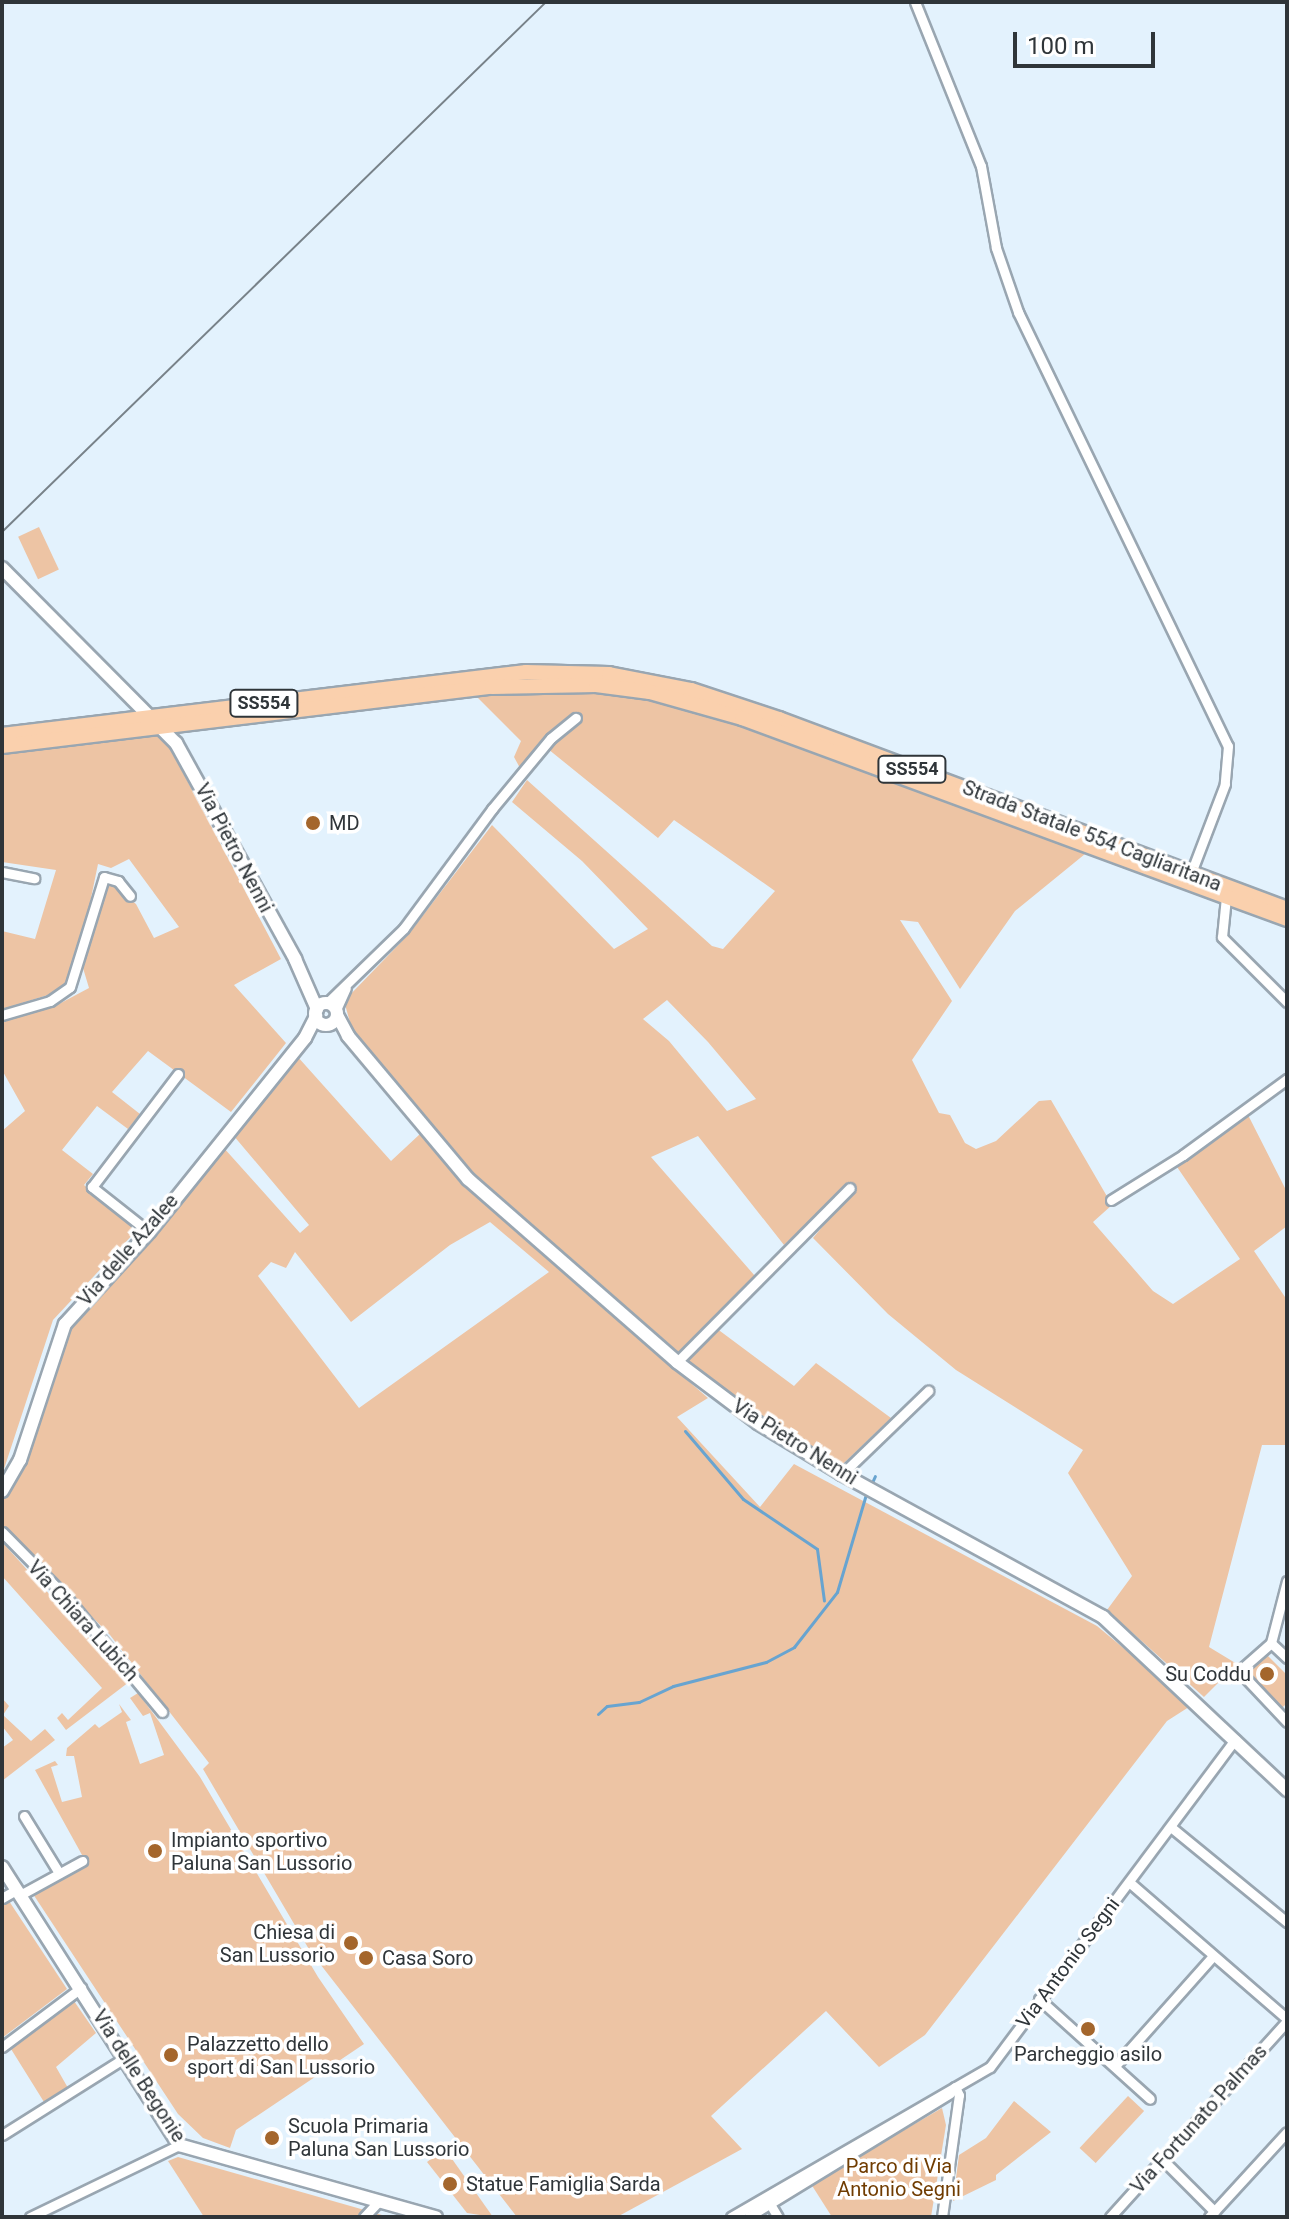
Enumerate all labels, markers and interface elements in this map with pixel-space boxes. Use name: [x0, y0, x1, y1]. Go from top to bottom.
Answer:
scale bar: [1017, 16, 1159, 66]
text: 100 m: [1027, 32, 1094, 60]
road number: SS554: [228, 689, 300, 717]
road number: SS554: [876, 755, 948, 783]
street label: Strada Statale 554 Cagliaritana: [959, 775, 1225, 897]
street label: Via Pietro Nenni: [190, 779, 278, 917]
place label: MD: [329, 811, 360, 835]
marker: MD: [304, 814, 322, 832]
street label: Via delle Azalee: [73, 1189, 183, 1311]
street label: Via Pietro Nenni: [728, 1394, 862, 1490]
street label: Via Chiara Lubich: [22, 1556, 144, 1686]
place label: Su Coddu: [1165, 1662, 1251, 1686]
marker: Su Coddu: [1258, 1665, 1276, 1683]
place label: Impianto sportivo Paluna San Lussorio: [171, 1828, 352, 1875]
marker: Impianto sportivo Paluna San Lussorio: [146, 1842, 164, 1860]
street label: Via Antonio Segni: [1011, 1893, 1125, 2033]
place label: Chiesa di San Lussorio: [220, 1920, 335, 1967]
marker: Chiesa di San Lussorio: [342, 1934, 360, 1952]
place label: Casa Soro: [382, 1946, 473, 1970]
marker: Casa Soro: [357, 1949, 375, 1967]
street label: Via delle Begonie: [87, 2005, 191, 2147]
marker: Parcheggio asilo: [1079, 2020, 1097, 2038]
place label: Palazzetto dello sport di San Lussorio: [187, 2032, 375, 2079]
street label: Via Fortunato Palmas: [1126, 2040, 1272, 2198]
place label: Parcheggio asilo: [1014, 2042, 1162, 2066]
marker: Palazzetto dello sport di San Lussorio: [162, 2046, 180, 2064]
place label: Scuola Primaria Paluna San Lussorio: [288, 2114, 469, 2161]
marker: Scuola Primaria Paluna San Lussorio: [263, 2129, 281, 2147]
park label: Parco di Via Antonio Segni: [837, 2155, 961, 2202]
place label: Statue Famiglia Sarda: [466, 2172, 661, 2196]
marker: Statue Famiglia Sarda: [441, 2175, 459, 2193]

